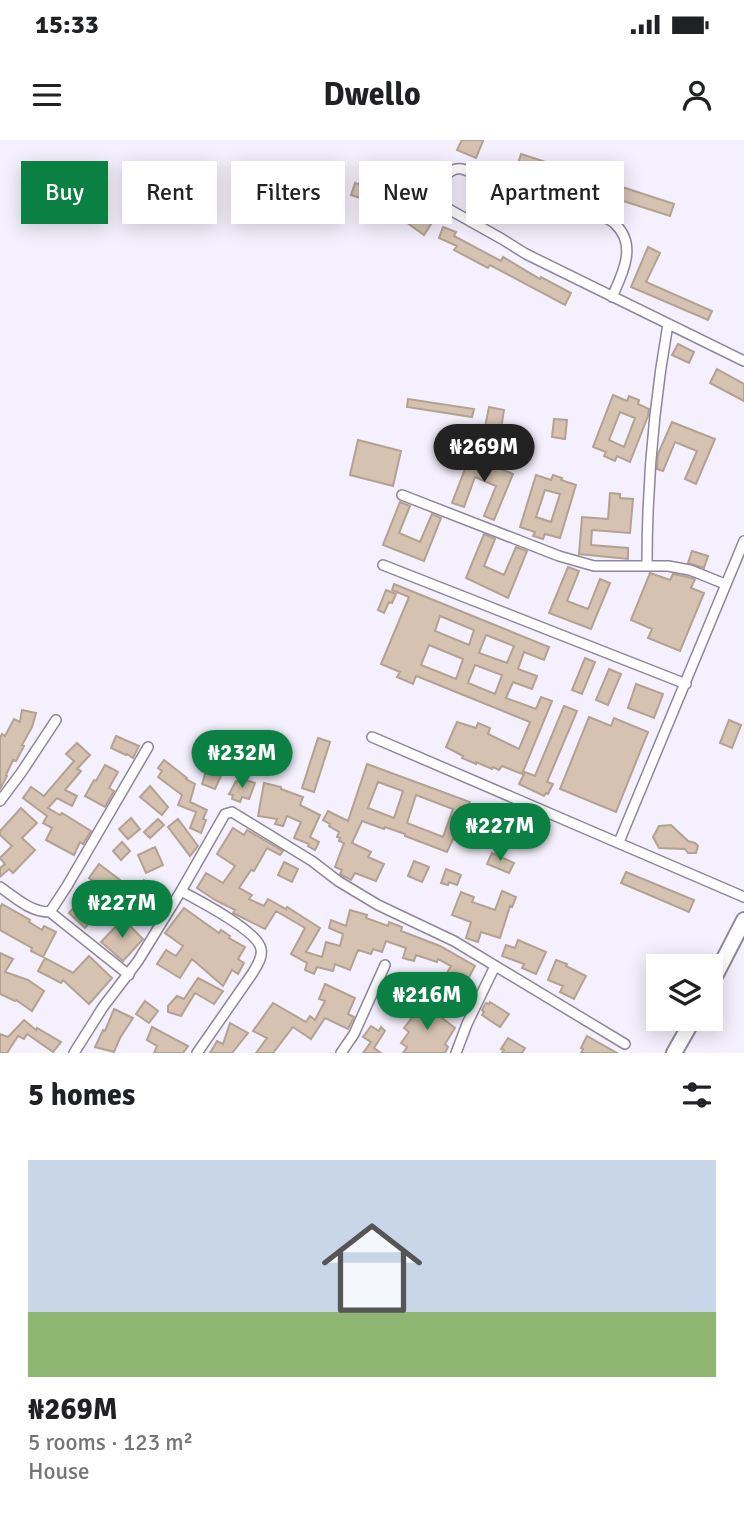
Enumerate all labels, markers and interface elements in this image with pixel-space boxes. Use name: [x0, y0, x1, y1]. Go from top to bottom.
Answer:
text: 15:33: [35, 9, 99, 41]
text: Dwello: [323, 75, 421, 114]
icon: menu: [28, 76, 66, 114]
icon: person: [678, 76, 716, 114]
chip: Buy: [21, 161, 108, 224]
chip: Rent: [122, 161, 217, 224]
chip: Filters: [231, 161, 345, 224]
chip: New: [359, 161, 452, 224]
chip: Apartment: [466, 161, 624, 224]
pin: ₦269M: [435, 424, 533, 484]
text: ₦269M: [450, 432, 518, 461]
pin: ₦232M: [193, 730, 291, 790]
text: ₦232M: [208, 738, 276, 767]
pin: ₦227M: [451, 804, 549, 863]
text: ₦227M: [466, 811, 534, 840]
pin: ₦227M: [73, 880, 171, 940]
text: ₦227M: [88, 888, 156, 917]
map controls: [646, 954, 723, 1031]
button: layers: [646, 954, 723, 1031]
pin: ₦216M: [378, 972, 476, 1032]
text: ₦216M: [393, 980, 461, 1009]
icon: filters: [678, 1076, 716, 1114]
text: 5 homes: [28, 1077, 135, 1114]
icon: home: [309, 1205, 435, 1331]
text: ₦269M: [28, 1391, 118, 1428]
text: 5 rooms · 123 m²: [28, 1428, 193, 1457]
text: House: [28, 1457, 90, 1486]

